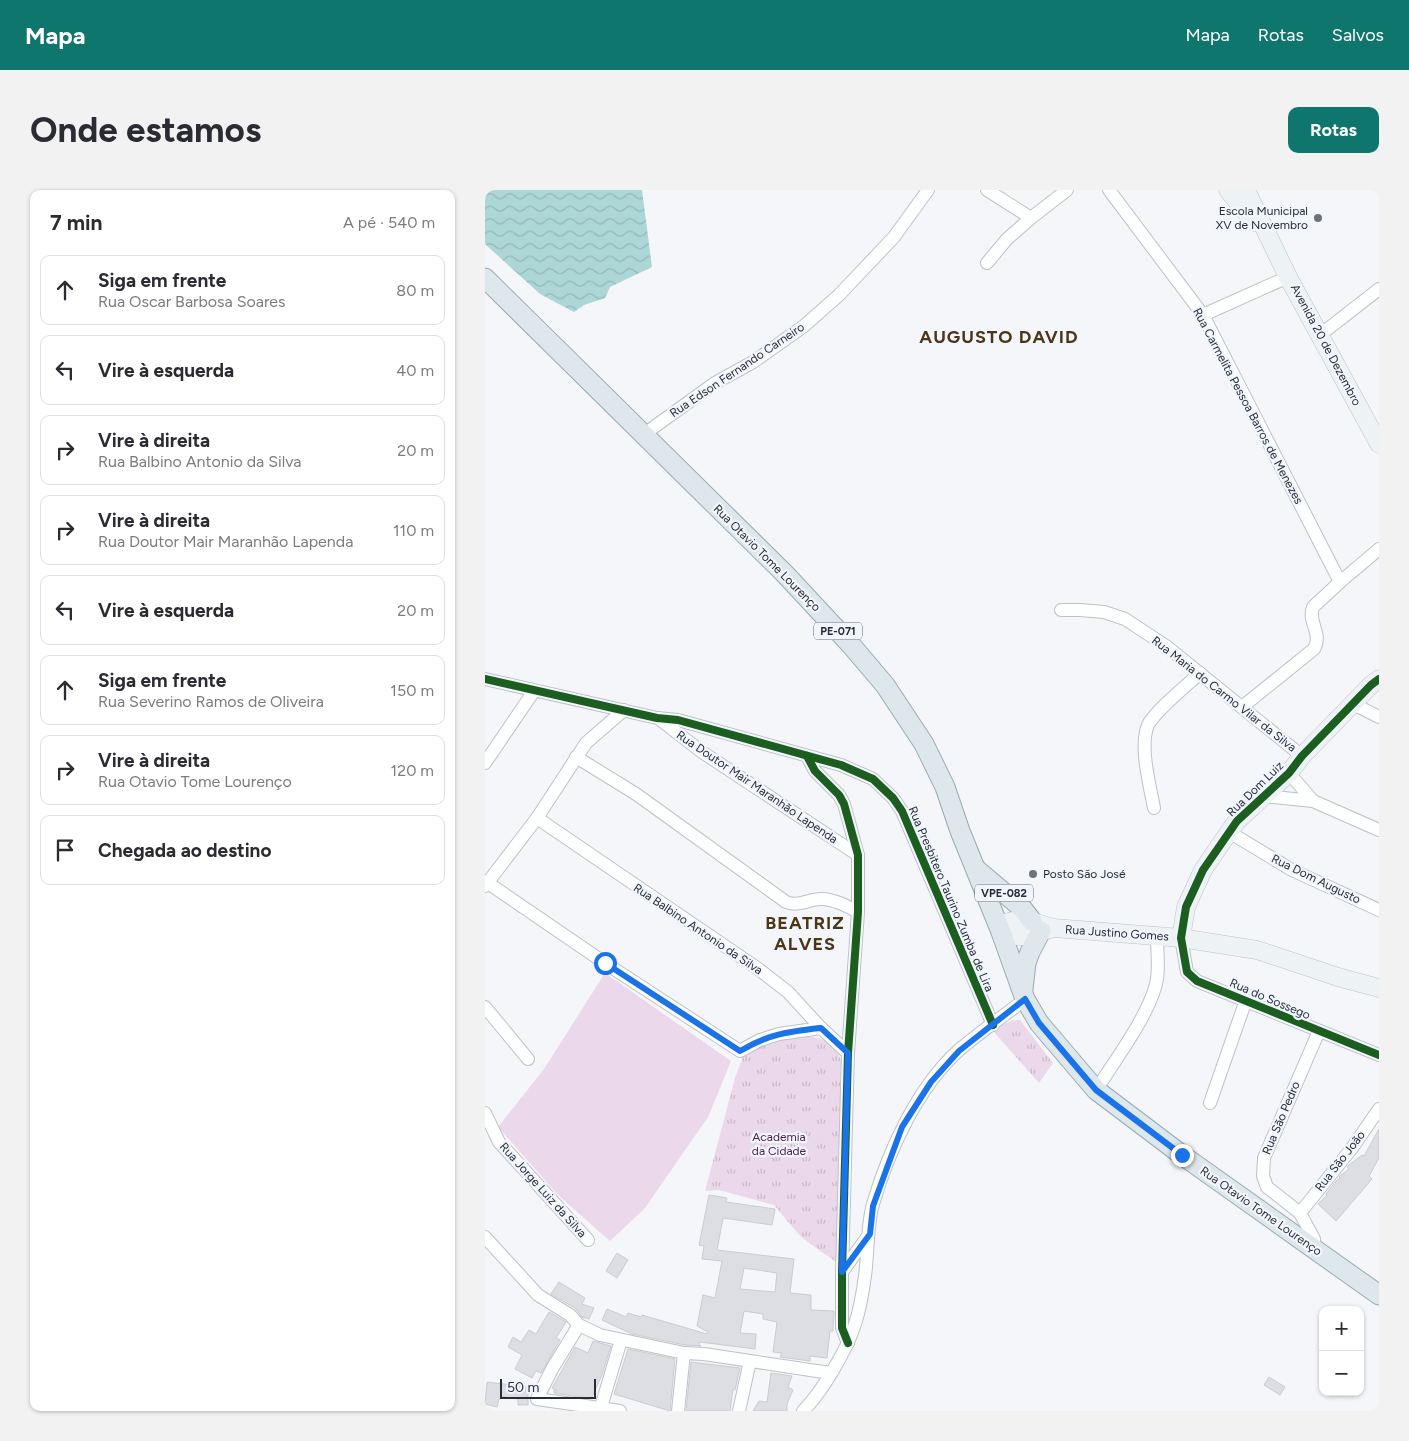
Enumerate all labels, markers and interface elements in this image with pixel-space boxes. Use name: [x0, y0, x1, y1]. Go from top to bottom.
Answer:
text: Mapa: [25, 21, 86, 50]
text: Mapa: [1186, 24, 1230, 46]
text: Rotas: [1258, 24, 1304, 46]
text: Salvos: [1332, 24, 1384, 46]
button: Rotas: [1288, 107, 1379, 153]
text: Onde estamos: [30, 109, 261, 151]
place label: Escola Municipal XV de Novembro: [1216, 204, 1308, 232]
text: 7 min: [50, 210, 102, 235]
marker: Escola Municipal XV de Novembro: [1312, 212, 1324, 224]
text: A pé · 540 m: [343, 213, 435, 232]
text: Siga em frente: [98, 269, 226, 292]
icon: ahead: [51, 276, 79, 304]
text: 80 m: [396, 281, 434, 300]
street label: Avenida 20 de Dezembro: [1288, 282, 1364, 408]
text: Rua Oscar Barbosa Soares: [98, 292, 286, 311]
street label: Rua Carmelita Pessoa Barros de Menezes: [1190, 306, 1306, 507]
street label: Rua Edson Fernando Carneiro: [667, 320, 807, 420]
district label: AUGUSTO DAVID: [919, 326, 1079, 348]
icon: left: [51, 356, 79, 384]
text: Vire à esquerda: [98, 359, 234, 382]
text: 40 m: [396, 361, 434, 380]
text: Vire à direita: [98, 429, 210, 452]
icon: right: [51, 436, 79, 464]
text: 20 m: [397, 441, 434, 460]
text: Rua Balbino Antonio da Silva: [98, 452, 302, 471]
street label: Rua Otavio Tome Lourenço: [711, 502, 823, 614]
text: Vire à direita: [98, 509, 210, 532]
icon: right: [51, 516, 79, 544]
text: 110 m: [393, 521, 434, 540]
text: Rua Doutor Mair Maranhão Lapenda: [98, 532, 353, 551]
icon: left: [51, 596, 79, 624]
text: Vire à esquerda: [98, 599, 234, 622]
text: 20 m: [397, 601, 434, 620]
road number: PE-071: [814, 622, 862, 640]
street label: Rua Maria do Carmo Vilar da Silva: [1149, 633, 1299, 755]
text: Siga em frente: [98, 669, 226, 692]
icon: ahead: [51, 676, 79, 704]
text: 150 m: [390, 681, 434, 700]
text: Rua Severino Ramos de Oliveira: [98, 692, 324, 711]
street label: Rua Doutor Mair Maranhão Lapenda: [674, 728, 840, 846]
text: Vire à direita: [98, 749, 210, 772]
icon: right: [51, 756, 79, 784]
street label: Rua Dom Luiz: [1224, 758, 1286, 819]
text: 120 m: [391, 761, 434, 780]
text: Rua Otavio Tome Lourenço: [98, 772, 292, 791]
street label: Rua Presbitero Taurino Zumba de Lira: [906, 804, 996, 994]
icon: arrive: [51, 836, 79, 864]
text: Chegada ao destino: [98, 839, 271, 862]
street label: Rua Dom Augusto: [1269, 851, 1363, 907]
place label: Posto São José: [1043, 867, 1126, 881]
marker: Posto São José: [1027, 868, 1039, 880]
street label: Rua Balbino Antonio da Silva: [631, 881, 765, 977]
road number: VPE-082: [975, 884, 1033, 901]
district label: BEATRIZ ALVES: [765, 912, 845, 955]
street label: Rua Justino Gomes: [1065, 922, 1170, 944]
route start: [594, 952, 617, 975]
street label: Rua do Sossego: [1228, 976, 1312, 1022]
street label: Rua São Pedro: [1259, 1079, 1303, 1157]
street label: Rua São João: [1312, 1128, 1368, 1194]
park label: Academia da Cidade: [752, 1130, 807, 1158]
street label: Rua Jorge Luiz da Silva: [497, 1140, 589, 1240]
route end: [1171, 1144, 1194, 1167]
street label: Rua Otavio Tome Lourenço: [1197, 1164, 1325, 1258]
map controls: [1319, 1306, 1364, 1396]
button: +: [1319, 1306, 1364, 1351]
button: −: [1319, 1351, 1364, 1396]
scale bar: [500, 1376, 596, 1399]
text: 50 m: [507, 1379, 539, 1396]

